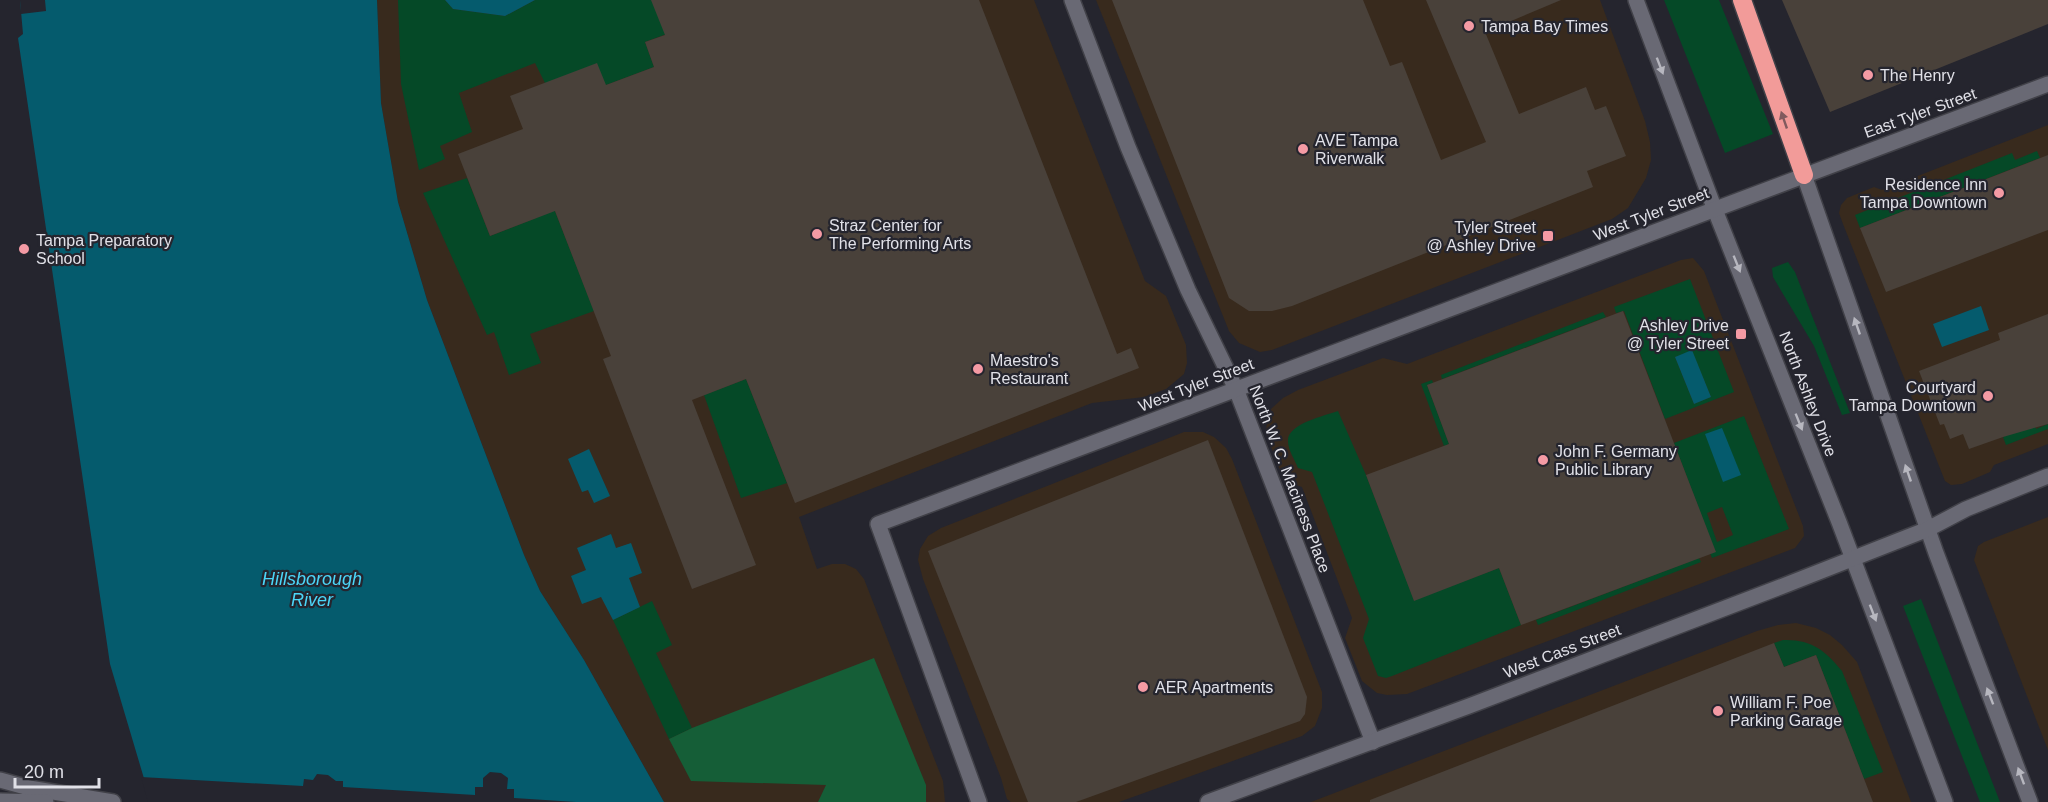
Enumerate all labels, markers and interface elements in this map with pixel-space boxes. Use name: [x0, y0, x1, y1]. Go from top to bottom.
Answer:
place label: Tampa Bay Times: [1481, 18, 1608, 35]
marker: Tampa Bay Times: [1462, 19, 1476, 33]
one-way arrow: [1656, 57, 1666, 75]
place label: The Henry: [1880, 67, 1955, 84]
marker: The Henry: [1861, 68, 1875, 82]
street label: East Tyler Street: [1862, 85, 1979, 141]
one-way arrow: [1779, 111, 1789, 129]
place label: AVE Tampa Riverwalk: [1315, 132, 1398, 167]
marker: AVE Tampa Riverwalk: [1296, 142, 1310, 156]
place label: Residence Inn Tampa Downtown: [1860, 176, 1987, 211]
street label: West Tyler Street: [1591, 184, 1712, 244]
marker: Residence Inn Tampa Downtown: [1992, 186, 2006, 200]
place label: Straz Center for The Performing Arts: [829, 217, 971, 252]
place label: Tyler Street @ Ashley Drive: [1426, 219, 1537, 254]
marker: Straz Center for The Performing Arts: [810, 227, 824, 241]
marker: Tyler Street @ Ashley Drive: [1541, 229, 1555, 243]
place label: Tampa Preparatory School: [36, 232, 172, 267]
marker: Tampa Preparatory School: [17, 242, 31, 256]
one-way arrow: [1733, 255, 1742, 273]
place label: Ashley Drive @ Tyler Street: [1627, 317, 1730, 352]
one-way arrow: [1851, 317, 1861, 335]
marker: Ashley Drive @ Tyler Street: [1734, 327, 1748, 341]
street label: North Ashley Drive: [1776, 329, 1840, 459]
place label: Maestro's Restaurant: [990, 352, 1069, 387]
street label: West Tyler Street: [1136, 355, 1257, 415]
marker: Maestro's Restaurant: [971, 362, 985, 376]
place label: Courtyard Tampa Downtown: [1849, 379, 1976, 414]
street label: North W. C. Maciness Place: [1246, 383, 1334, 575]
marker: Courtyard Tampa Downtown: [1981, 389, 1995, 403]
one-way arrow: [1794, 413, 1804, 431]
place label: John F. Germany Public Library: [1555, 443, 1677, 478]
marker: John F. Germany Public Library: [1536, 453, 1550, 467]
one-way arrow: [1903, 464, 1913, 482]
water label: Hillsborough River: [262, 569, 362, 610]
one-way arrow: [1869, 604, 1878, 622]
street label: West Cass Street: [1501, 621, 1624, 681]
place label: AER Apartments: [1155, 679, 1273, 696]
marker: AER Apartments: [1136, 680, 1150, 694]
one-way arrow: [1985, 686, 1995, 704]
place label: William F. Poe Parking Garage: [1730, 694, 1842, 729]
marker: William F. Poe Parking Garage: [1711, 704, 1725, 718]
scale bar: [15, 751, 99, 789]
text: 20 m: [24, 762, 64, 782]
one-way arrow: [2015, 767, 2025, 785]

